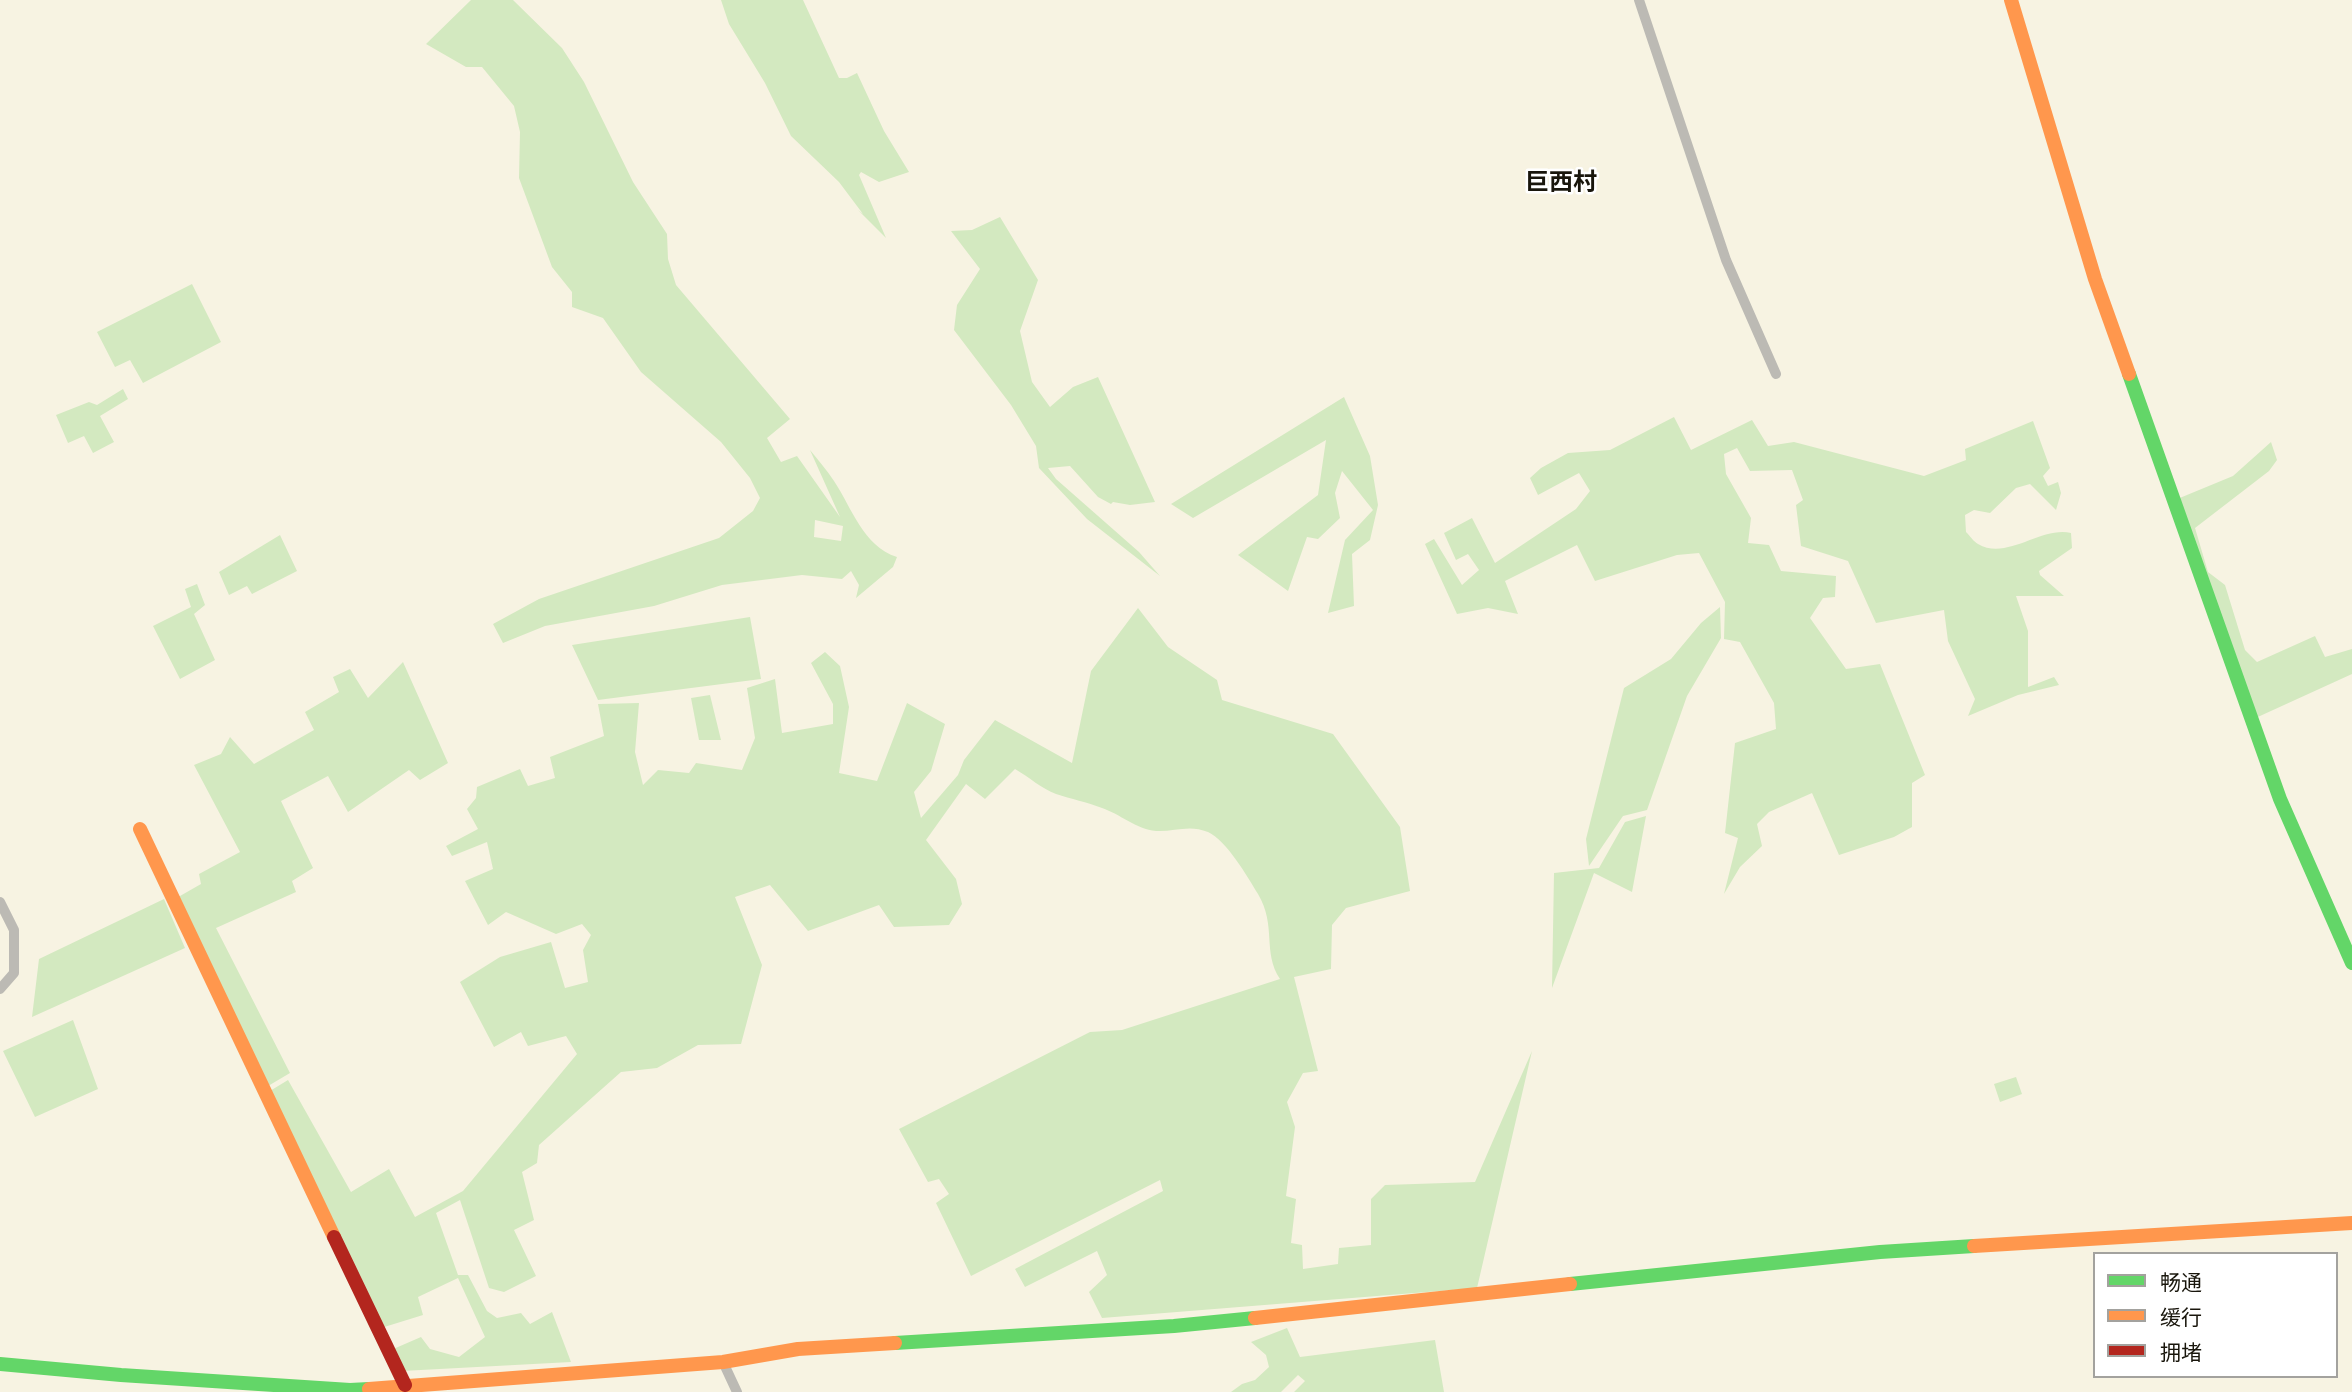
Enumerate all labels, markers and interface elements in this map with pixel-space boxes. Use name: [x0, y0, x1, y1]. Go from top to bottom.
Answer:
district label: 巨西村: [1525, 170, 1597, 198]
legend: [2093, 1252, 2338, 1378]
text: 畅通: [2160, 1271, 2202, 1296]
text: 缓行: [2160, 1306, 2202, 1331]
text: 拥堵: [2160, 1341, 2202, 1366]

